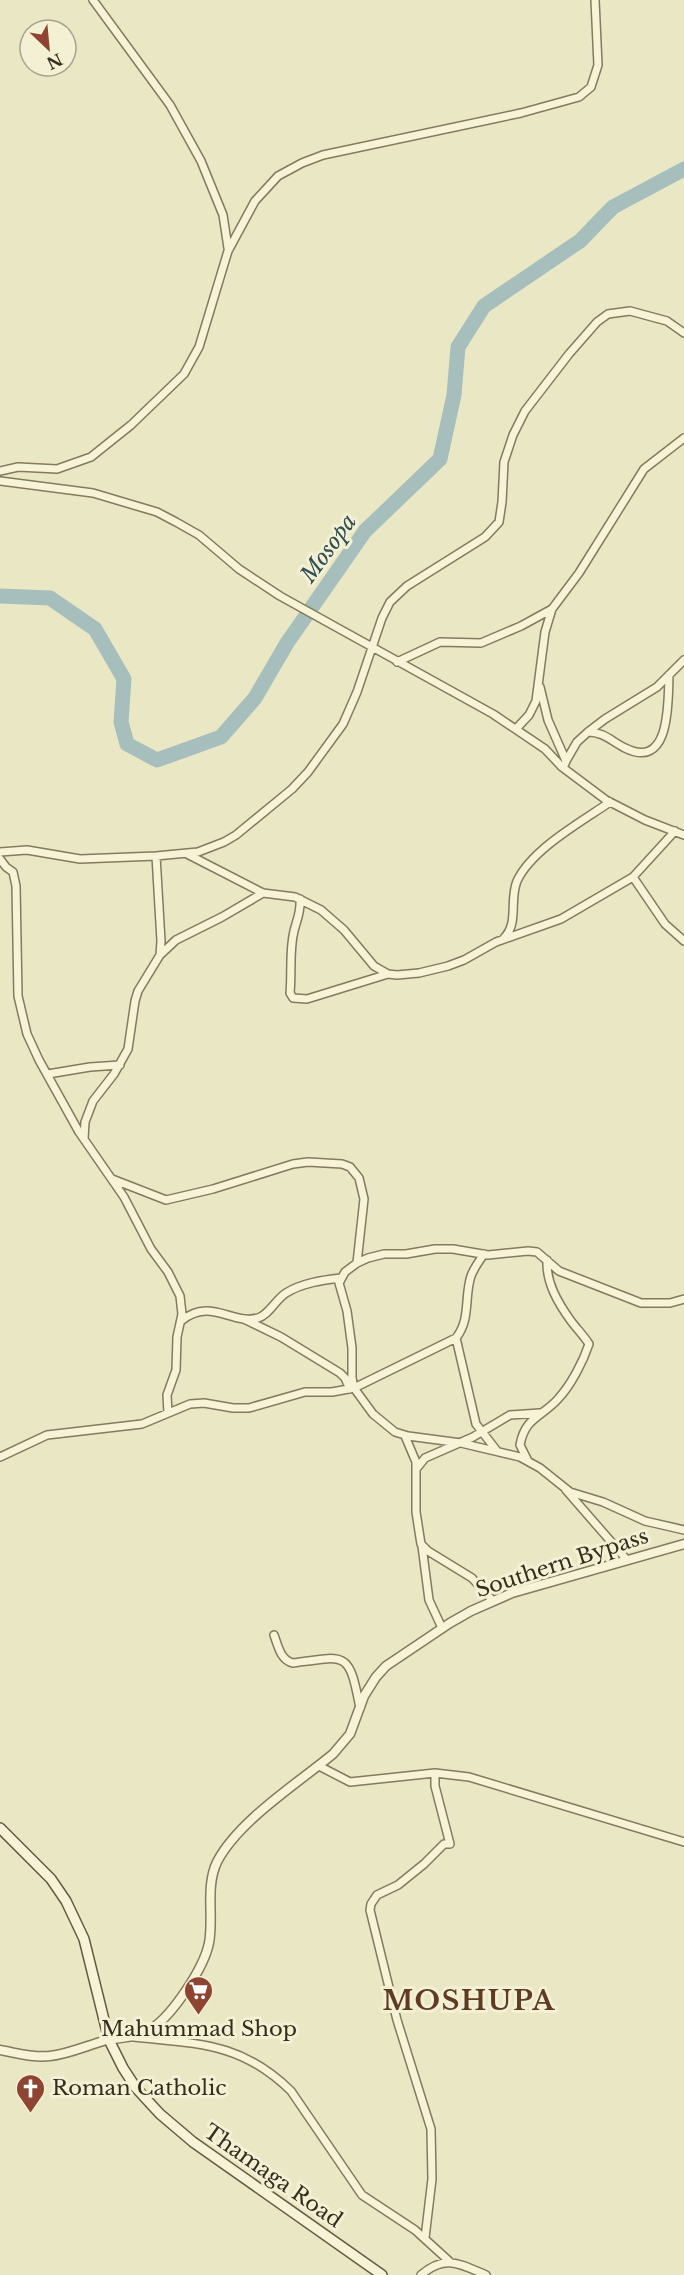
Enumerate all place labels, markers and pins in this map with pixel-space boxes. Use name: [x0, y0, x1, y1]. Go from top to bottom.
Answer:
supermarket icon: Mahummad Shop: [183, 1974, 215, 2016]
place label: Mahummad Shop: [101, 2016, 297, 2042]
church icon: Roman Catholic: [15, 2072, 47, 2114]
place label: Roman Catholic: [52, 2075, 227, 2101]

